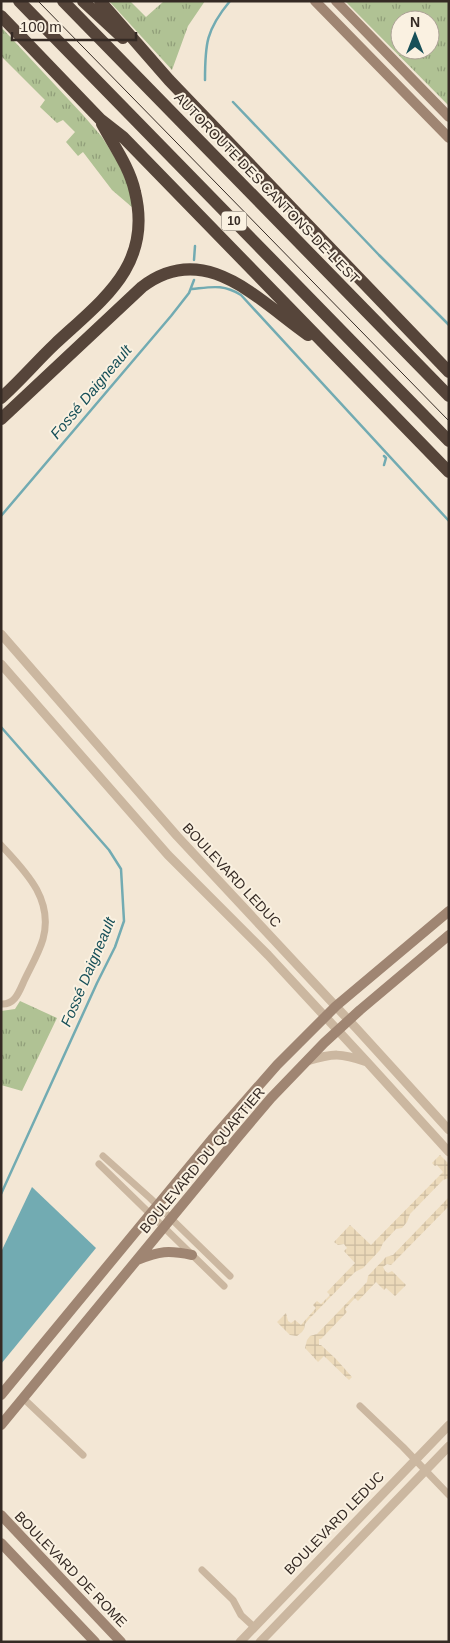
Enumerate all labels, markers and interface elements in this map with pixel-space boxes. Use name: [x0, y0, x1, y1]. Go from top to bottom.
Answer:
scale bar: [12, 10, 136, 42]
north arrow: [390, 10, 440, 60]
text: N: [410, 14, 420, 30]
text: 100 m: [20, 18, 62, 35]
street label: AUTOROUTE DES CANTONS-DE-L'EST: [171, 89, 363, 287]
road number: 10: [222, 212, 246, 230]
water label: Fossé Daigneault: [47, 341, 135, 442]
street label: BOULEVARD LEDUC: [180, 820, 284, 930]
water label: Fossé Daigneault: [57, 914, 118, 1029]
street label: BOULEVARD DU QUARTIER: [136, 1084, 268, 1236]
street label: BOULEVARD LEDUC: [281, 1468, 387, 1578]
street label: BOULEVARD DE ROME: [12, 1508, 130, 1630]

